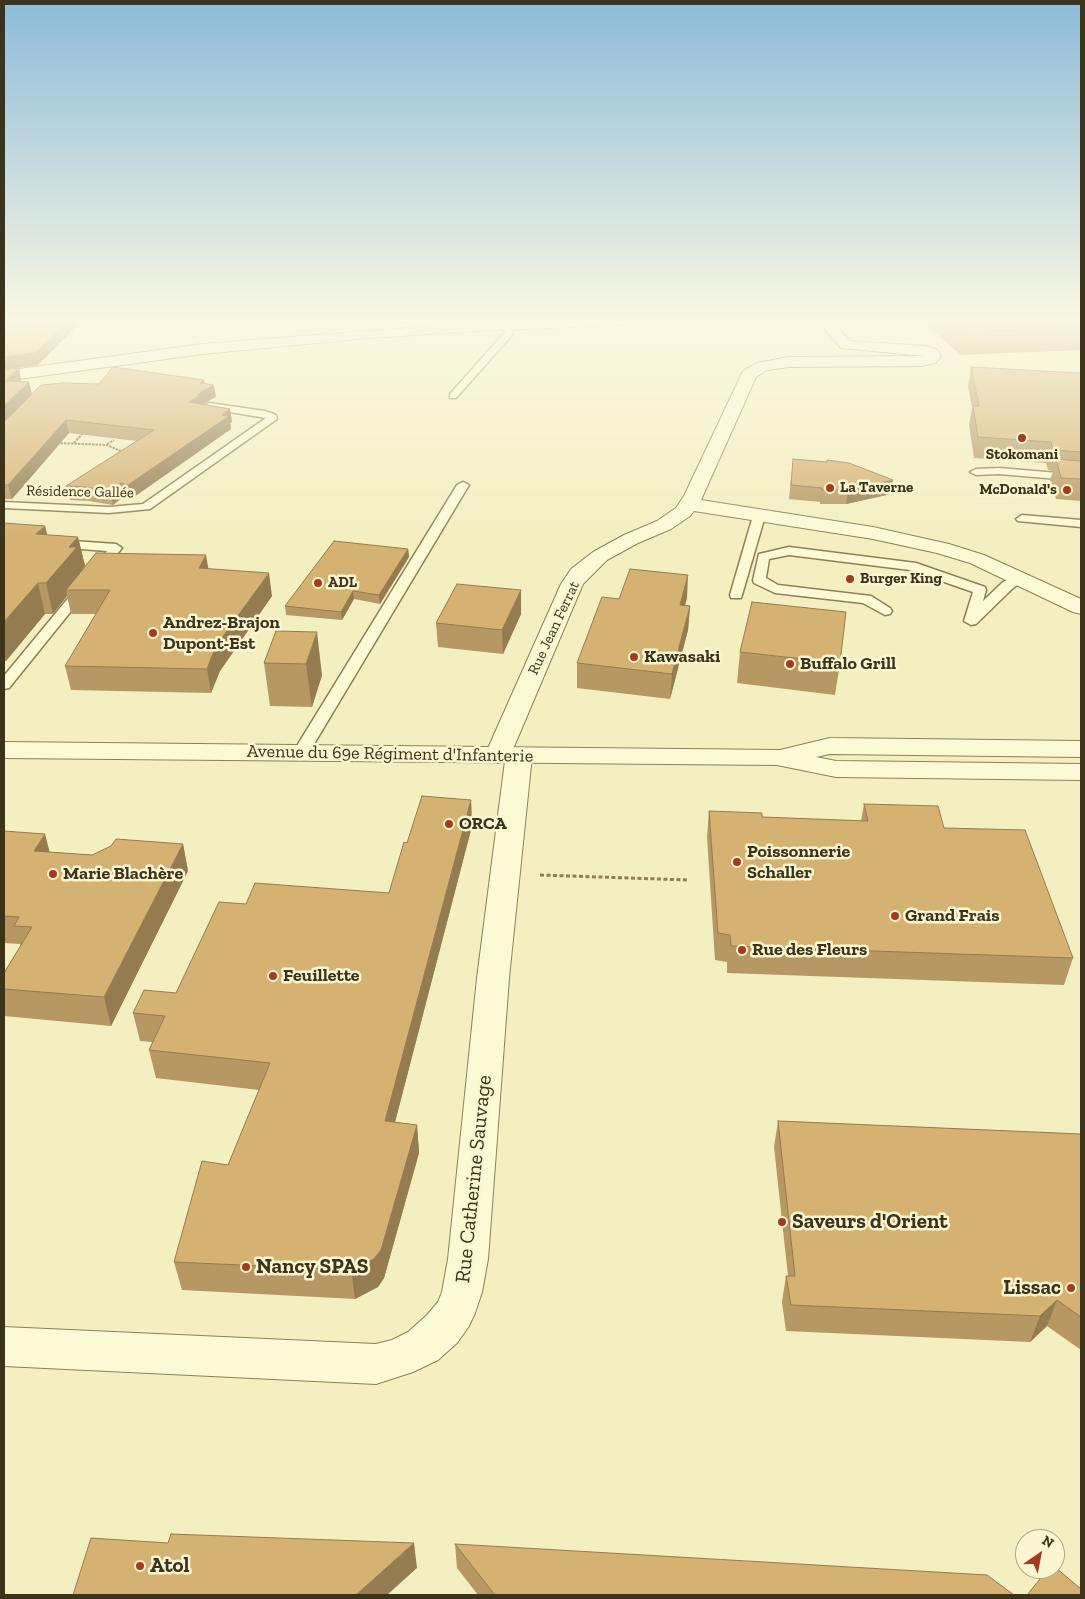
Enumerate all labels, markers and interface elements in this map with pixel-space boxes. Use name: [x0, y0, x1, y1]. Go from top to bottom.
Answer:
marker: Stokomani: [1016, 432, 1028, 444]
place label: Stokomani: [986, 446, 1058, 464]
place label: La Taverne: [840, 479, 913, 497]
place label: McDonald's: [979, 481, 1057, 499]
street label: Résidence Gallée: [26, 482, 134, 502]
marker: La Taverne: [824, 482, 836, 494]
marker: McDonald's: [1061, 484, 1073, 496]
place label: Burger King: [860, 570, 942, 588]
marker: Burger King: [844, 573, 856, 585]
place label: ADL: [328, 574, 357, 592]
marker: ADL: [312, 577, 324, 589]
street label: Rue Jean Ferrat: [524, 578, 584, 678]
place label: Andrez-Brajon Dupont-Est: [163, 612, 280, 654]
marker: Andrez-Brajon Dupont-Est: [147, 627, 159, 639]
place label: Kawasaki: [644, 646, 720, 668]
marker: Kawasaki: [628, 651, 640, 663]
place label: Buffalo Grill: [800, 653, 896, 675]
marker: Buffalo Grill: [784, 658, 796, 670]
street label: Avenue du 69e Régiment d'Infanterie: [247, 741, 533, 767]
place label: ORCA: [459, 813, 507, 835]
marker: ORCA: [443, 818, 455, 830]
place label: Poissonnerie Schaller: [747, 841, 850, 884]
marker: Poissonnerie Schaller: [731, 856, 743, 868]
place label: Marie Blachère: [63, 863, 183, 885]
marker: Marie Blachère: [47, 868, 59, 880]
place label: Grand Frais: [905, 905, 1000, 927]
marker: Grand Frais: [889, 910, 901, 922]
place label: Rue des Fleurs: [752, 939, 867, 961]
marker: Rue des Fleurs: [736, 944, 748, 956]
place label: Feuillette: [283, 965, 359, 987]
marker: Feuillette: [267, 970, 279, 982]
street label: Rue Catherine Sauvage: [451, 1074, 497, 1284]
place label: Saveurs d'Orient: [792, 1209, 948, 1235]
marker: Saveurs d'Orient: [776, 1216, 788, 1228]
place label: Nancy SPAS: [256, 1254, 369, 1280]
marker: Nancy SPAS: [240, 1261, 252, 1273]
place label: Lissac: [1003, 1275, 1061, 1301]
marker: Lissac: [1065, 1282, 1077, 1294]
north arrow: [1015, 1529, 1065, 1579]
text: N: [1039, 1532, 1057, 1552]
place label: Atol: [150, 1553, 189, 1579]
marker: Atol: [134, 1560, 146, 1572]

